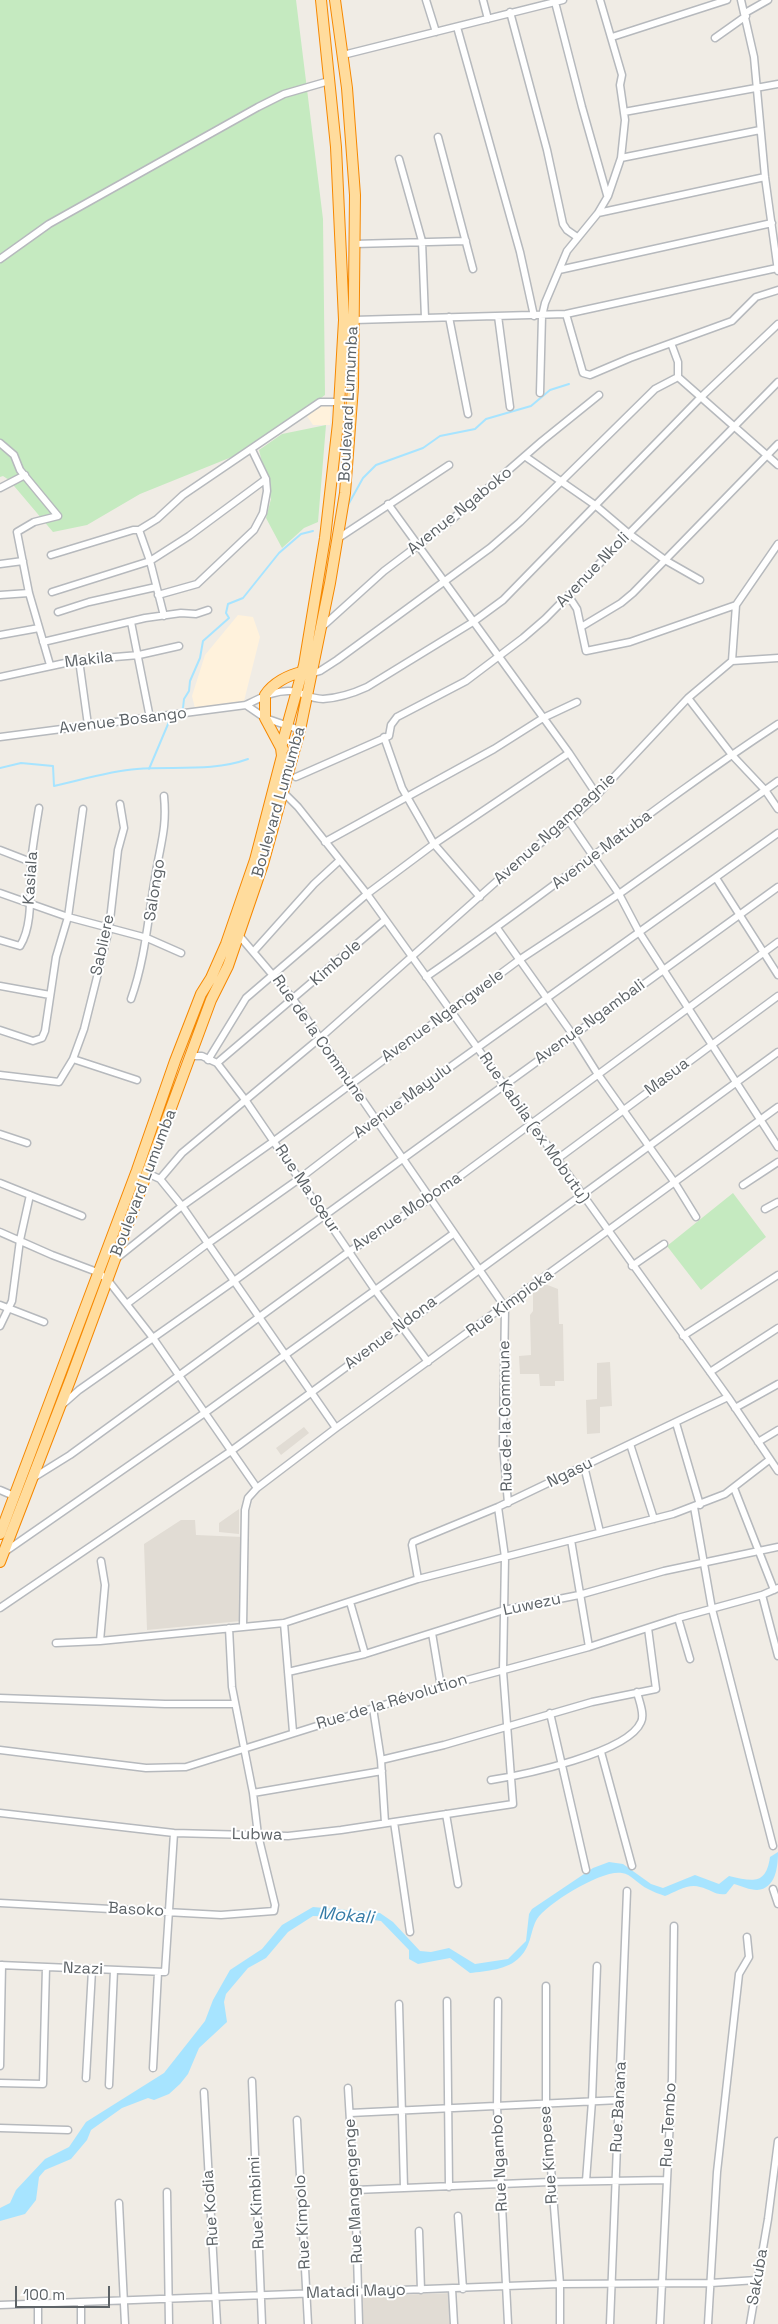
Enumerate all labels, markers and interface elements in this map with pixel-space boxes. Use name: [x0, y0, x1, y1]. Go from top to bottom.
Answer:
street label: Boulevard Lumumba: [335, 326, 363, 482]
street label: Avenue Ngaboko: [404, 463, 516, 559]
street label: Avenue Nkoli: [552, 528, 634, 612]
street label: Makila: [64, 648, 114, 672]
street label: Avenue Bosango: [58, 704, 188, 738]
street label: Boulevard Lumumba: [248, 724, 310, 880]
street label: Avenue Ngampagnie: [490, 769, 620, 889]
street label: Avenue Matuba: [548, 806, 656, 894]
street label: Kasiala: [20, 851, 42, 905]
street label: Salongo: [141, 857, 169, 923]
street label: Sabliere: [87, 913, 119, 977]
street label: Kimbole: [307, 936, 365, 990]
street label: Avenue Ngangwele: [378, 965, 508, 1067]
street label: Rue de la Commune: [268, 972, 370, 1106]
street label: Avenue Ngambali: [531, 975, 649, 1069]
street label: Rue Kabila (ex Mobutu): [475, 1049, 593, 1207]
street label: Masua: [641, 1054, 693, 1100]
street label: Avenue Mayulu: [350, 1059, 456, 1143]
street label: Boulevard Lumumba: [107, 1107, 181, 1259]
street label: Rue Ma Sœur: [270, 1141, 344, 1237]
street label: Avenue Moboma: [349, 1168, 465, 1256]
street label: Rue Kimpioka: [463, 1265, 557, 1341]
street label: Avenue Ndona: [341, 1292, 441, 1374]
street label: Rue de la Commune: [495, 1340, 517, 1492]
street label: Ngasu: [544, 1454, 596, 1492]
street label: Luwezu: [501, 1590, 563, 1620]
street label: Rue de la Révolution: [314, 1670, 470, 1734]
street label: Lubwa: [232, 1825, 282, 1845]
street label: Basoko: [107, 1899, 165, 1921]
water label: Mokali: [317, 1903, 375, 1929]
street label: Nzazi: [62, 1959, 104, 1979]
street label: Rue Banana: [607, 2061, 631, 2153]
street label: Rue Tembo: [657, 2082, 681, 2168]
street label: Rue Kimpese: [536, 2105, 562, 2205]
street label: Rue Ngambo: [488, 2114, 512, 2212]
street label: Rue Mangengenge: [341, 2118, 367, 2264]
street label: Rue Kimbimi: [245, 2156, 269, 2250]
street label: Rue Kodia: [199, 2169, 223, 2247]
street label: Rue Kimpolo: [291, 2174, 315, 2270]
street label: Sakuba: [744, 2247, 772, 2307]
scale bar: [18, 2276, 112, 2308]
street label: Matadi Mayo: [306, 2281, 406, 2303]
text: 100 m: [23, 2285, 65, 2304]

